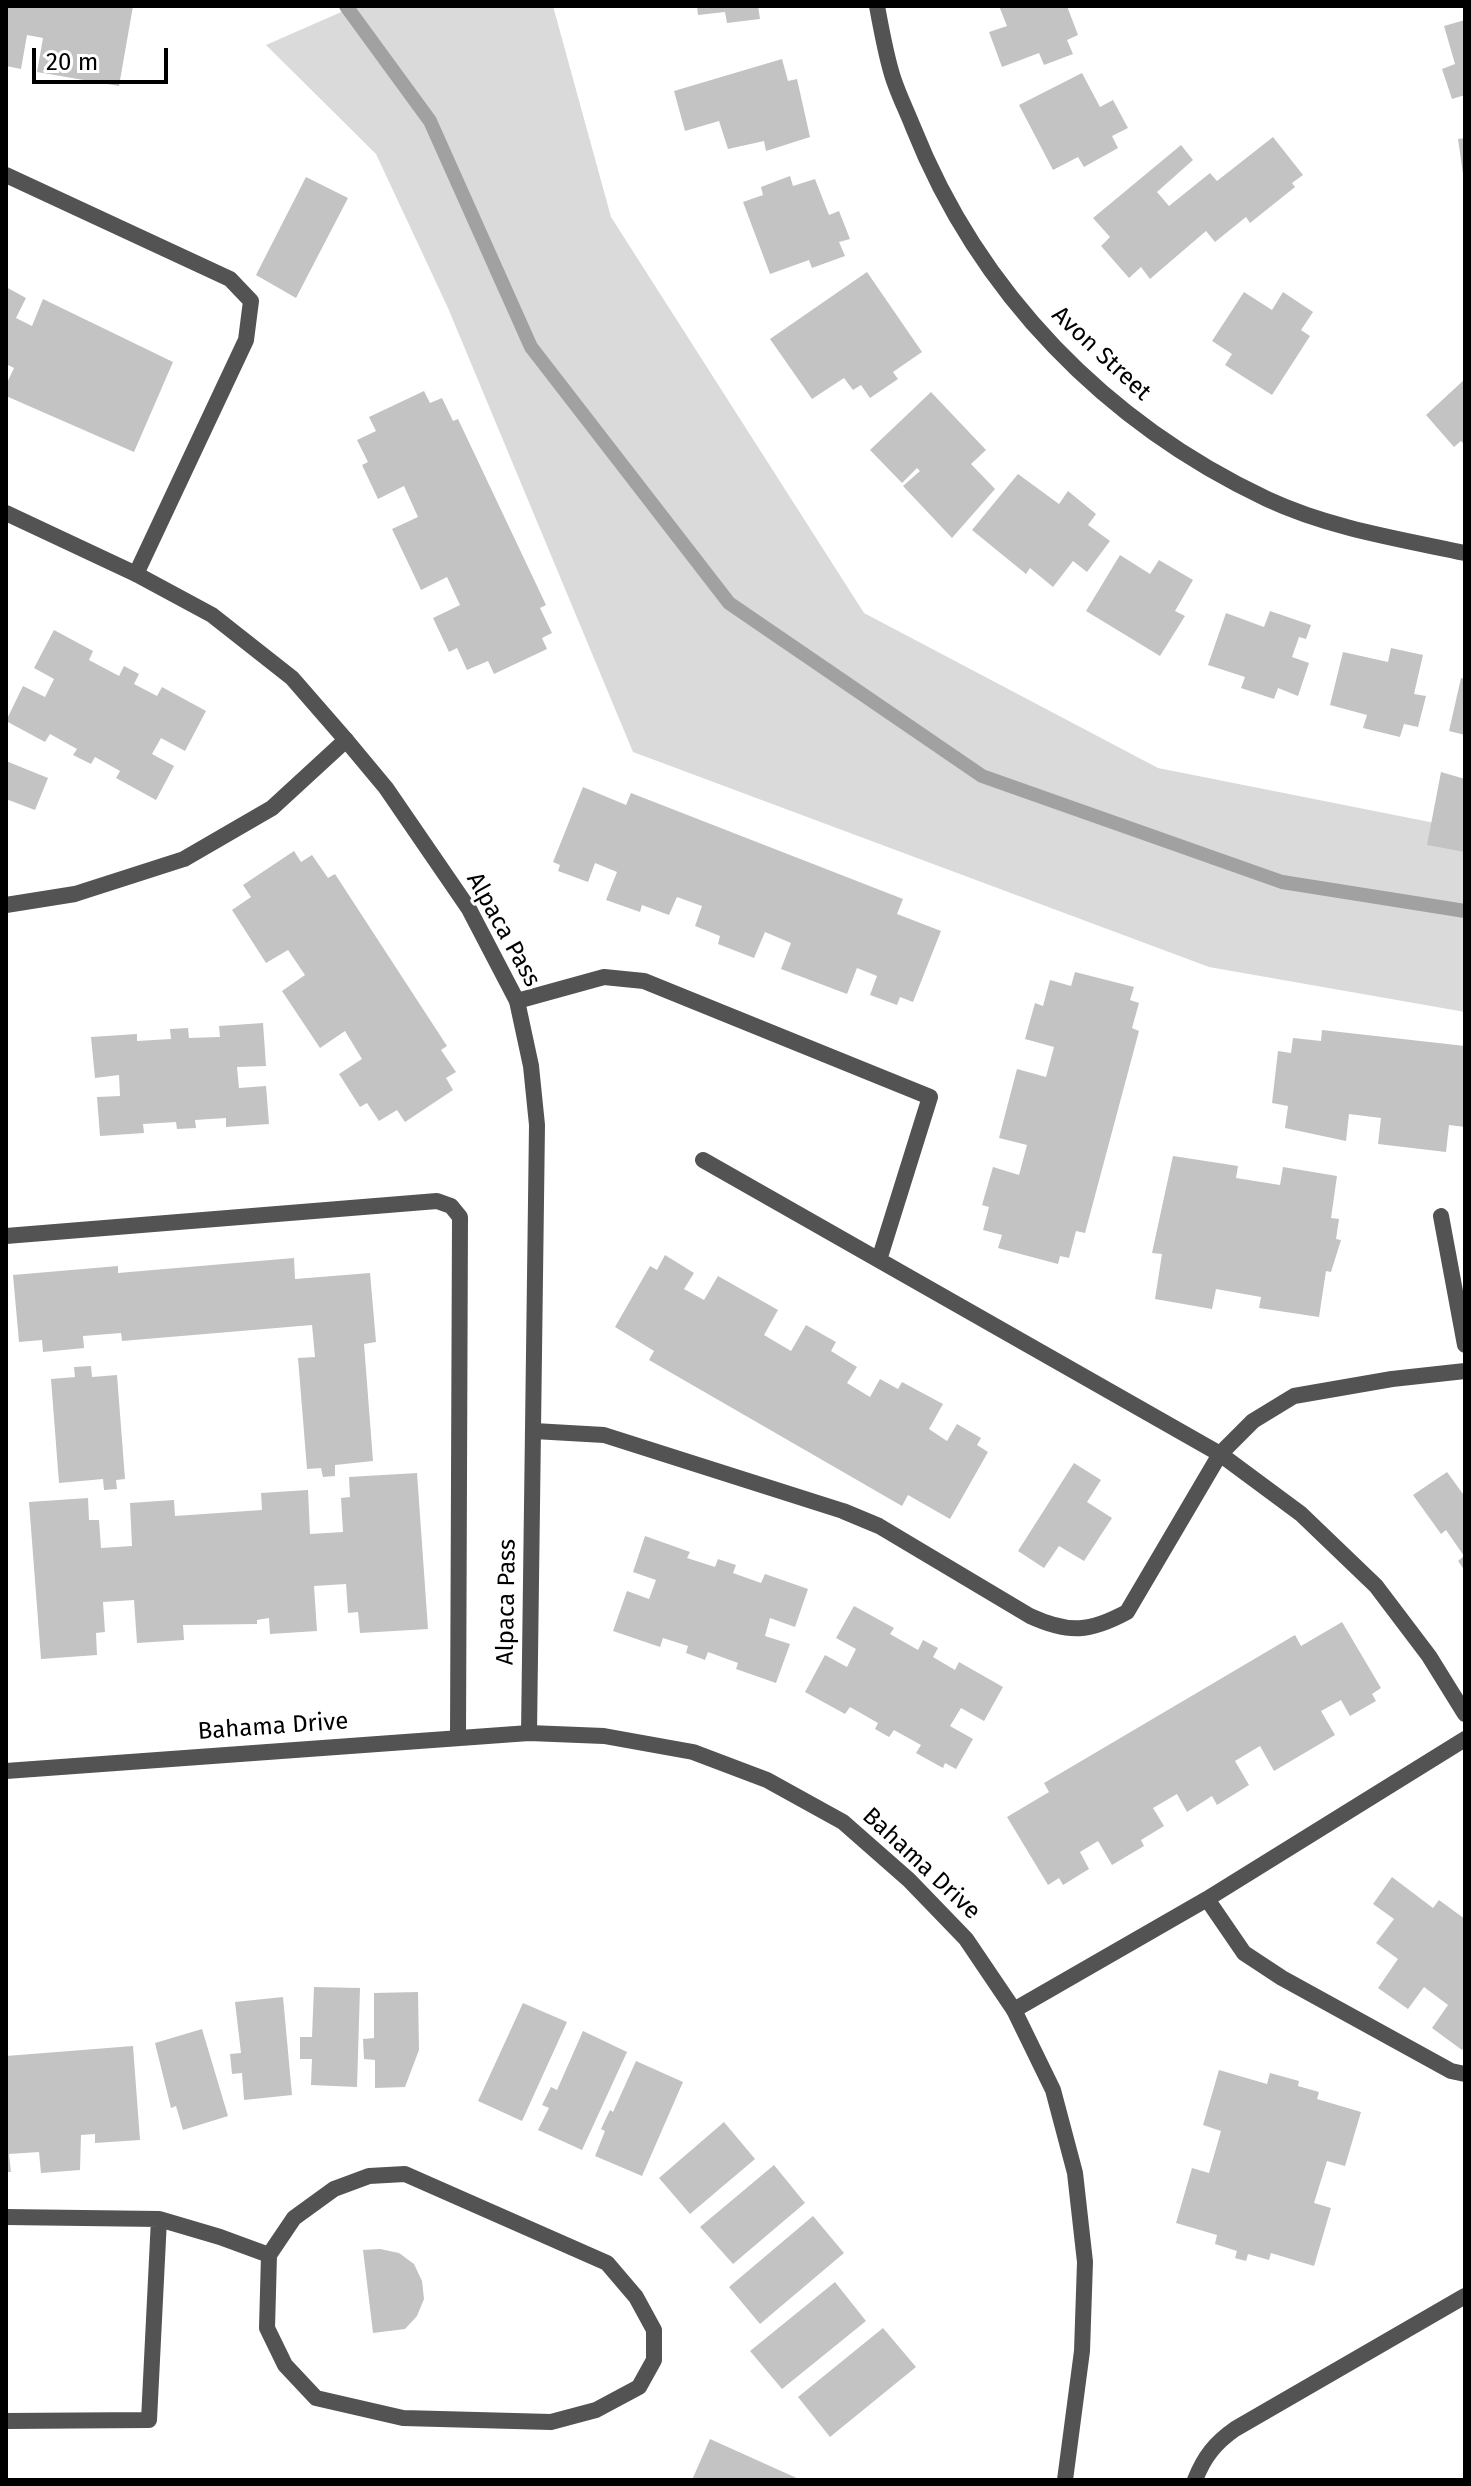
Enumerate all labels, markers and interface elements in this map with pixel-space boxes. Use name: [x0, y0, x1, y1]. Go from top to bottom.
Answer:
scale bar: [36, 32, 172, 82]
text: 20 m: [46, 48, 98, 76]
street label: Avon Street: [1045, 301, 1157, 407]
street label: Alpaca Pass: [460, 868, 546, 992]
street label: Alpaca Pass: [492, 1539, 522, 1665]
street label: Bahama Drive: [197, 1707, 349, 1747]
street label: Bahama Drive: [856, 1802, 986, 1926]

